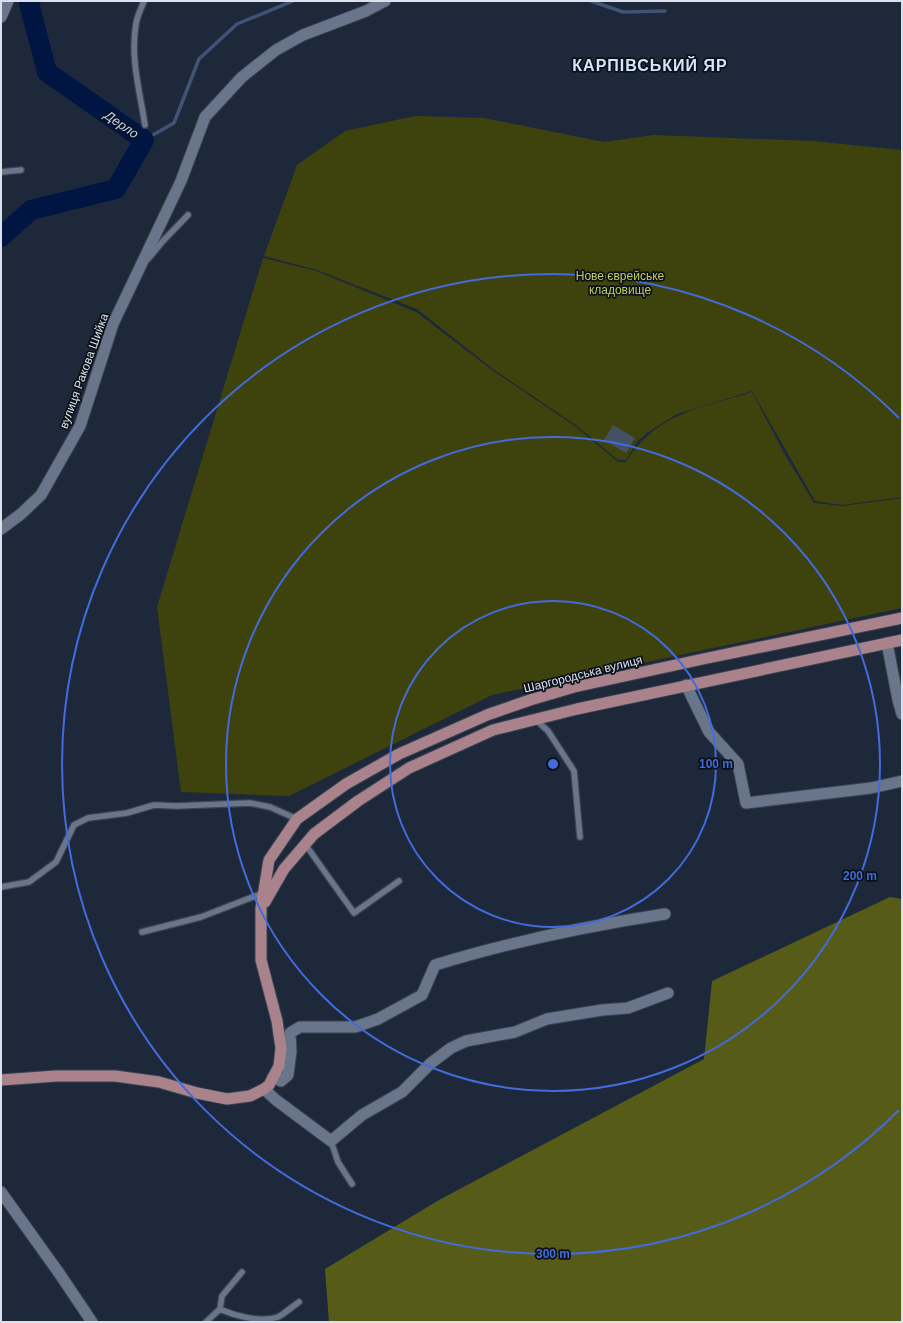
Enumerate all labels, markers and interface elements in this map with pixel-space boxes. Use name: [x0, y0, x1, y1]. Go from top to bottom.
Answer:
district label: КАРПІВСЬКИЙ ЯР: [572, 56, 728, 74]
water label: Дерло: [100, 106, 142, 141]
park label: Нове єврейське кладовище: [576, 269, 665, 297]
street label: вулиця Ракова Шийка: [57, 311, 111, 430]
street label: Шаргородська вулиця: [522, 652, 644, 696]
centre of rings: [546, 757, 560, 771]
text: 100 m: [699, 757, 733, 771]
text: 200 m: [843, 869, 877, 883]
text: 300 m: [536, 1247, 570, 1261]

